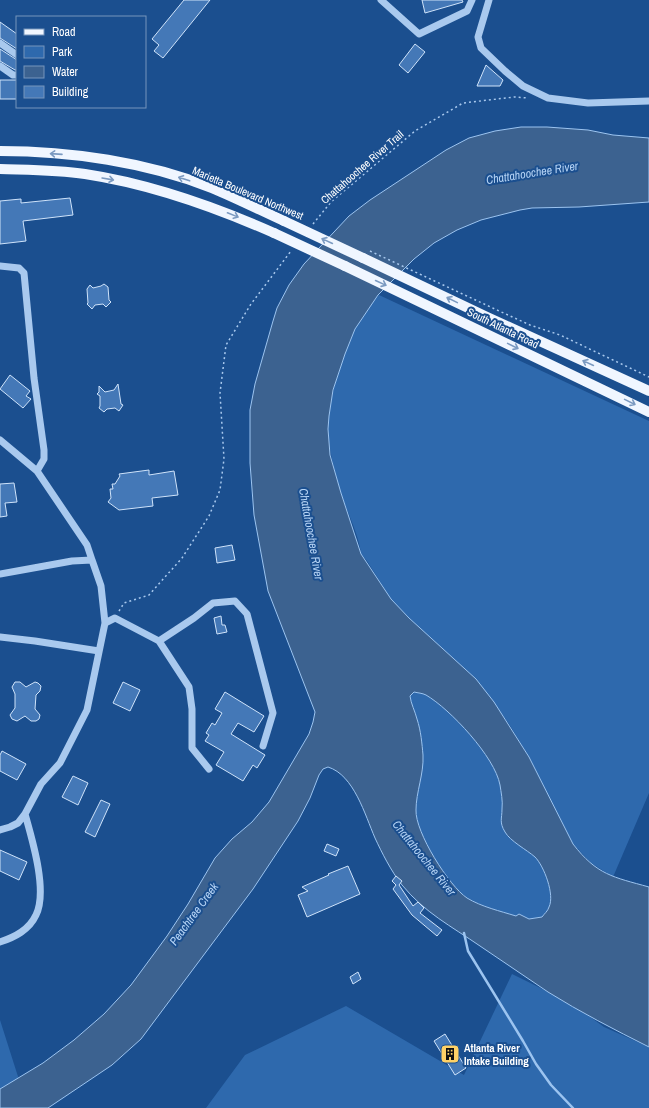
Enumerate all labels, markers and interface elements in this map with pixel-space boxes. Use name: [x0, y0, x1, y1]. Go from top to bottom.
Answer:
legend: [16, 16, 146, 108]
text: Road: [52, 24, 76, 40]
text: Park: [52, 44, 72, 60]
text: Water: [52, 64, 79, 80]
text: Building: [52, 84, 89, 100]
street label: Chattahoochee River Trail: [318, 127, 406, 207]
one-way arrow: [50, 150, 63, 157]
water label: Chattahoochee River: [485, 158, 580, 188]
street label: Marietta Boulevard Northwest: [190, 163, 306, 223]
one-way arrow: [178, 174, 190, 182]
one-way arrow: [101, 175, 114, 183]
one-way arrow: [226, 212, 238, 219]
one-way arrow: [322, 237, 334, 244]
one-way arrow: [374, 280, 386, 287]
one-way arrow: [446, 296, 458, 303]
street label: South Atlanta Road: [465, 305, 541, 351]
one-way arrow: [506, 343, 518, 350]
one-way arrow: [582, 359, 594, 366]
one-way arrow: [623, 399, 635, 406]
water label: Chattahoochee River: [295, 487, 327, 582]
water label: Chattahoochee River: [389, 817, 460, 900]
water label: Peachtree Creek: [166, 879, 223, 949]
place label: Atlanta River Intake Building: [464, 1041, 529, 1068]
building icon: Atlanta River Intake Building: [439, 1043, 461, 1065]

